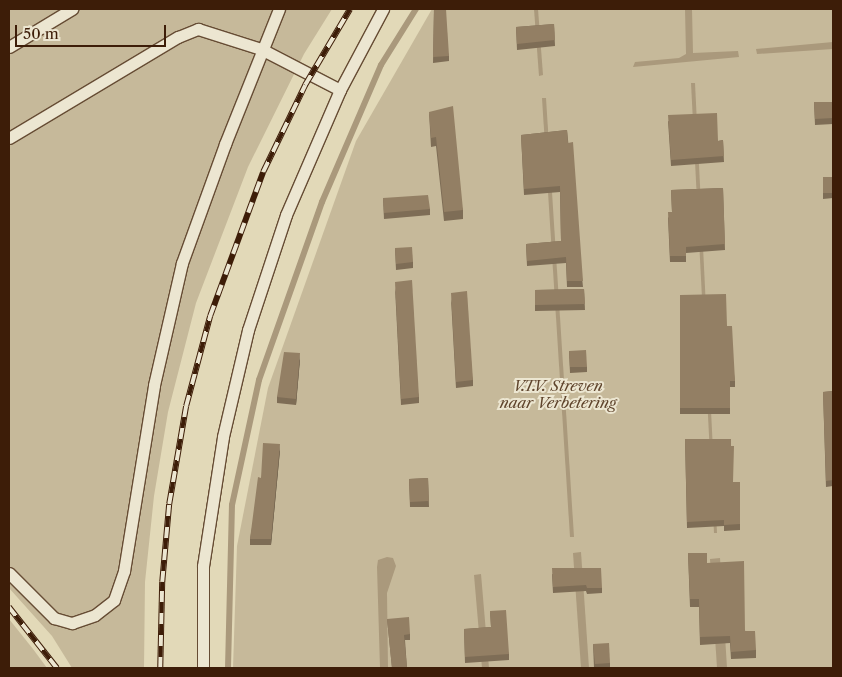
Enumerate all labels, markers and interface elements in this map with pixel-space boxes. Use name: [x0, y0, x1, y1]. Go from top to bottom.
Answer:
scale bar: [18, 15, 169, 47]
text: 50 m: [23, 24, 59, 43]
park label: V.T.V. Streven naar Verbetering: [500, 376, 616, 411]

